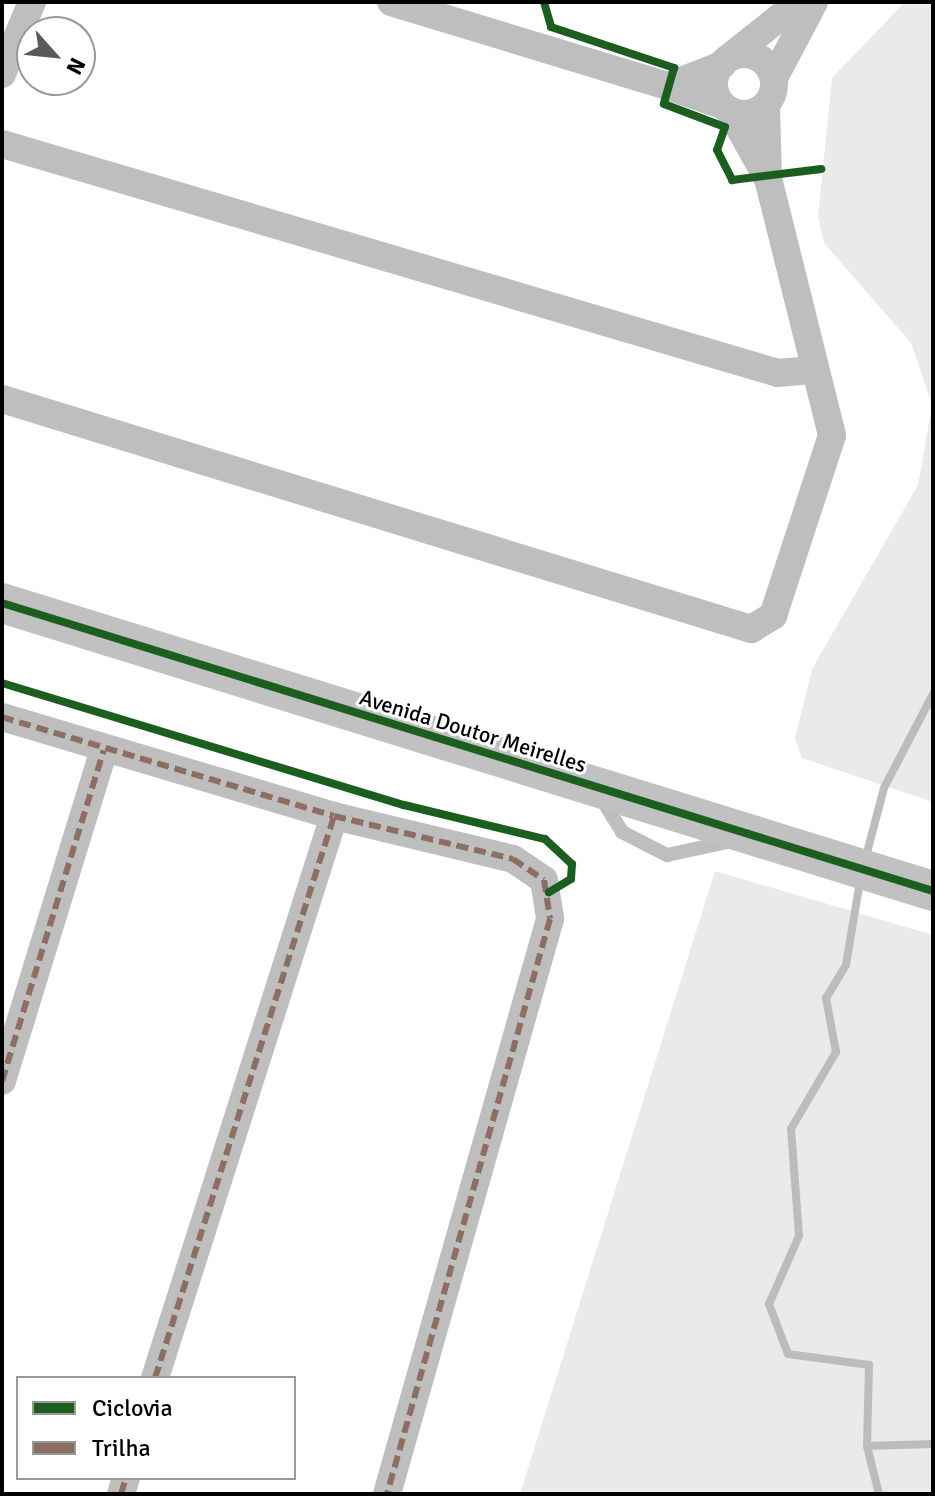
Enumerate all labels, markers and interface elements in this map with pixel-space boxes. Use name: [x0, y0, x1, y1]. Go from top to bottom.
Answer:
north arrow: [16, 16, 96, 96]
text: N: [61, 53, 92, 79]
street label: Avenida Doutor Meirelles: [357, 684, 589, 778]
legend: [16, 1376, 296, 1480]
text: Ciclovia: [92, 1393, 173, 1423]
text: Trilha: [92, 1433, 151, 1463]

